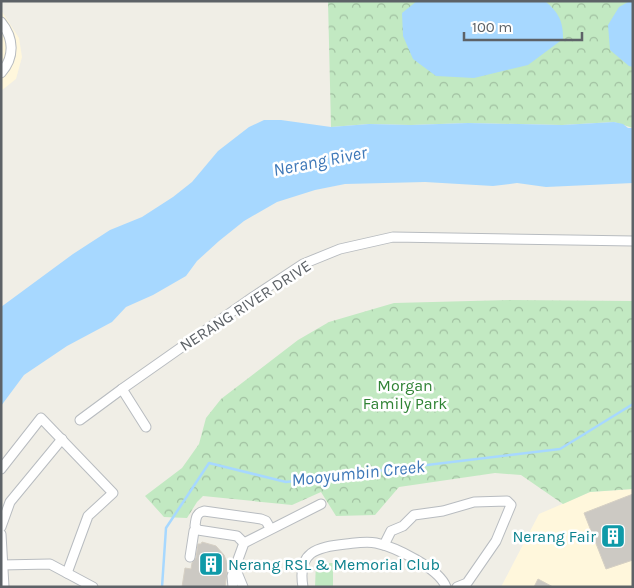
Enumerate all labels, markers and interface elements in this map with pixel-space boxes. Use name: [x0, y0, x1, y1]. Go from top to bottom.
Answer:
scale bar: [464, 10, 582, 42]
text: 100 m: [472, 18, 512, 36]
water label: Nerang River: [271, 141, 369, 181]
street label: NERANG RIVER DRIVE: [176, 256, 314, 355]
park label: Morgan Family Park: [363, 376, 447, 413]
water label: Mooyumbin Creek: [290, 455, 427, 491]
building icon: Nerang Fair: [600, 523, 626, 549]
place label: Nerang Fair: [512, 527, 596, 546]
building icon: Nerang RSL & Memorial Club: [198, 551, 224, 577]
place label: Nerang RSL & Memorial Club: [228, 555, 440, 574]

